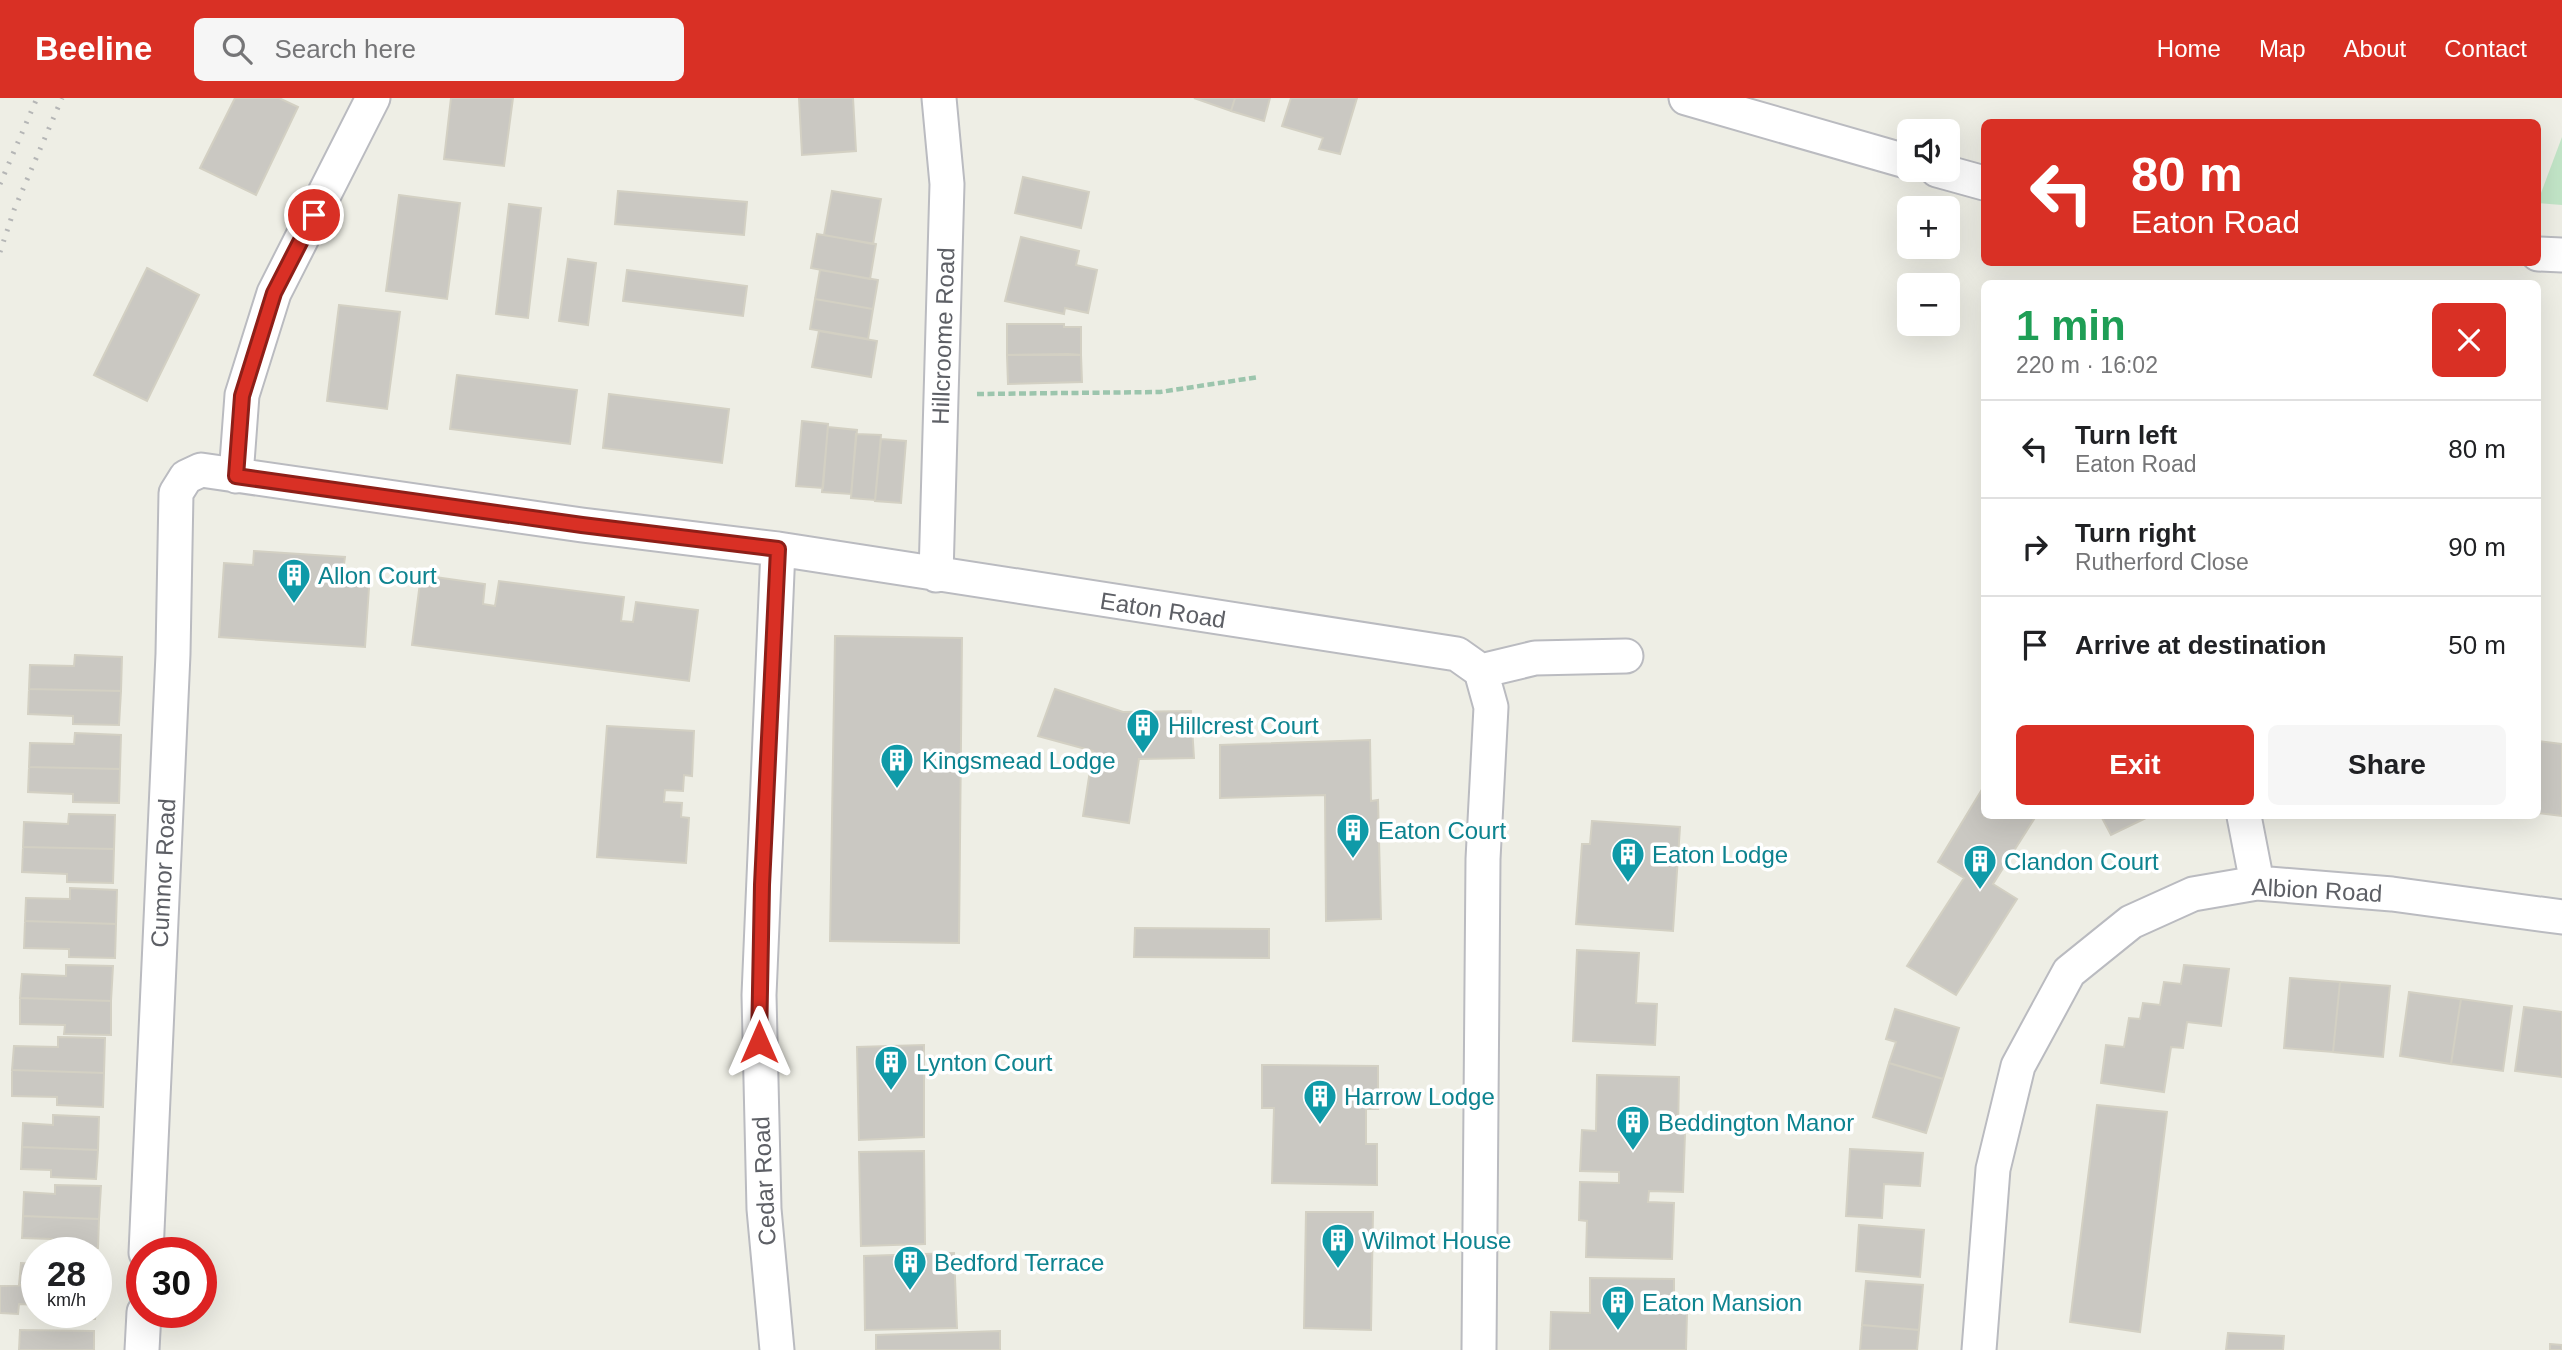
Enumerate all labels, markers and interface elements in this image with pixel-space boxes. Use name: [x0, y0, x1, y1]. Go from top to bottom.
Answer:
search box: [194, 18, 684, 81]
text: Beeline: [35, 30, 152, 67]
icon: search: [218, 30, 256, 68]
text: Search here: [274, 34, 416, 64]
text: Home: [2157, 35, 2221, 62]
text: Map: [2259, 35, 2306, 62]
text: About: [2344, 35, 2406, 62]
text: Contact: [2444, 35, 2527, 62]
map controls: [1897, 119, 1960, 336]
button: sound: [1897, 119, 1960, 182]
icon: left: [2016, 147, 2107, 238]
text: 80 m: [2131, 147, 2243, 201]
pin: [284, 185, 344, 245]
icon: arrive: [295, 196, 333, 234]
button: +: [1897, 196, 1960, 259]
text: Eaton Road: [2131, 204, 2300, 240]
street label: Hillcroome Road: [926, 247, 960, 425]
button: −: [1897, 273, 1960, 336]
text: 1 min: [2016, 302, 2126, 349]
button: close: [2432, 303, 2506, 377]
text: 220 m · 16:02: [2016, 352, 2158, 378]
text: Turn left: [2075, 420, 2177, 450]
icon: left: [2016, 430, 2054, 468]
text: 80 m: [2448, 434, 2506, 464]
text: Eaton Road: [2075, 451, 2196, 477]
text: Turn right: [2075, 518, 2196, 548]
icon: right: [2016, 528, 2054, 566]
text: 90 m: [2448, 532, 2506, 562]
text: Rutherford Close: [2075, 549, 2249, 575]
building icon: Allon Court: [275, 556, 313, 605]
place label: Allon Court: [318, 562, 437, 589]
street label: Eaton Road: [1098, 587, 1228, 633]
icon: arrive: [2016, 626, 2054, 664]
text: Arrive at destination: [2075, 630, 2326, 660]
text: 50 m: [2448, 630, 2506, 660]
building icon: Hillcrest Court: [1124, 706, 1162, 755]
place label: Hillcrest Court: [1168, 712, 1319, 739]
button: Exit: [2016, 725, 2254, 805]
button: Share: [2268, 725, 2506, 805]
building icon: Kingsmead Lodge: [878, 741, 916, 790]
place label: Kingsmead Lodge: [922, 747, 1115, 774]
street label: Cumnor Road: [146, 798, 180, 948]
building icon: Eaton Court: [1334, 811, 1372, 860]
place label: Eaton Court: [1378, 817, 1506, 844]
building icon: Eaton Lodge: [1609, 835, 1647, 884]
place label: Eaton Lodge: [1652, 841, 1788, 868]
building icon: Clandon Court: [1961, 842, 1999, 891]
place label: Clandon Court: [2004, 848, 2159, 875]
street label: Albion Road: [2251, 873, 2383, 907]
position arrow: [722, 1005, 796, 1079]
building icon: Lynton Court: [872, 1043, 910, 1092]
place label: Lynton Court: [916, 1049, 1053, 1076]
building icon: Harrow Lodge: [1301, 1077, 1339, 1126]
place label: Harrow Lodge: [1344, 1083, 1495, 1110]
building icon: Beddington Manor: [1614, 1103, 1652, 1152]
place label: Beddington Manor: [1658, 1109, 1854, 1136]
street label: Cedar Road: [747, 1116, 781, 1246]
building icon: Wilmot House: [1319, 1221, 1357, 1270]
place label: Wilmot House: [1362, 1227, 1511, 1254]
speed limit sign: 30: [126, 1237, 217, 1328]
building icon: Bedford Terrace: [891, 1243, 929, 1292]
place label: Bedford Terrace: [934, 1249, 1104, 1276]
text: 28: [47, 1254, 86, 1293]
building icon: Eaton Mansion: [1599, 1283, 1637, 1332]
place label: Eaton Mansion: [1642, 1289, 1802, 1316]
text: km/h: [47, 1290, 86, 1310]

